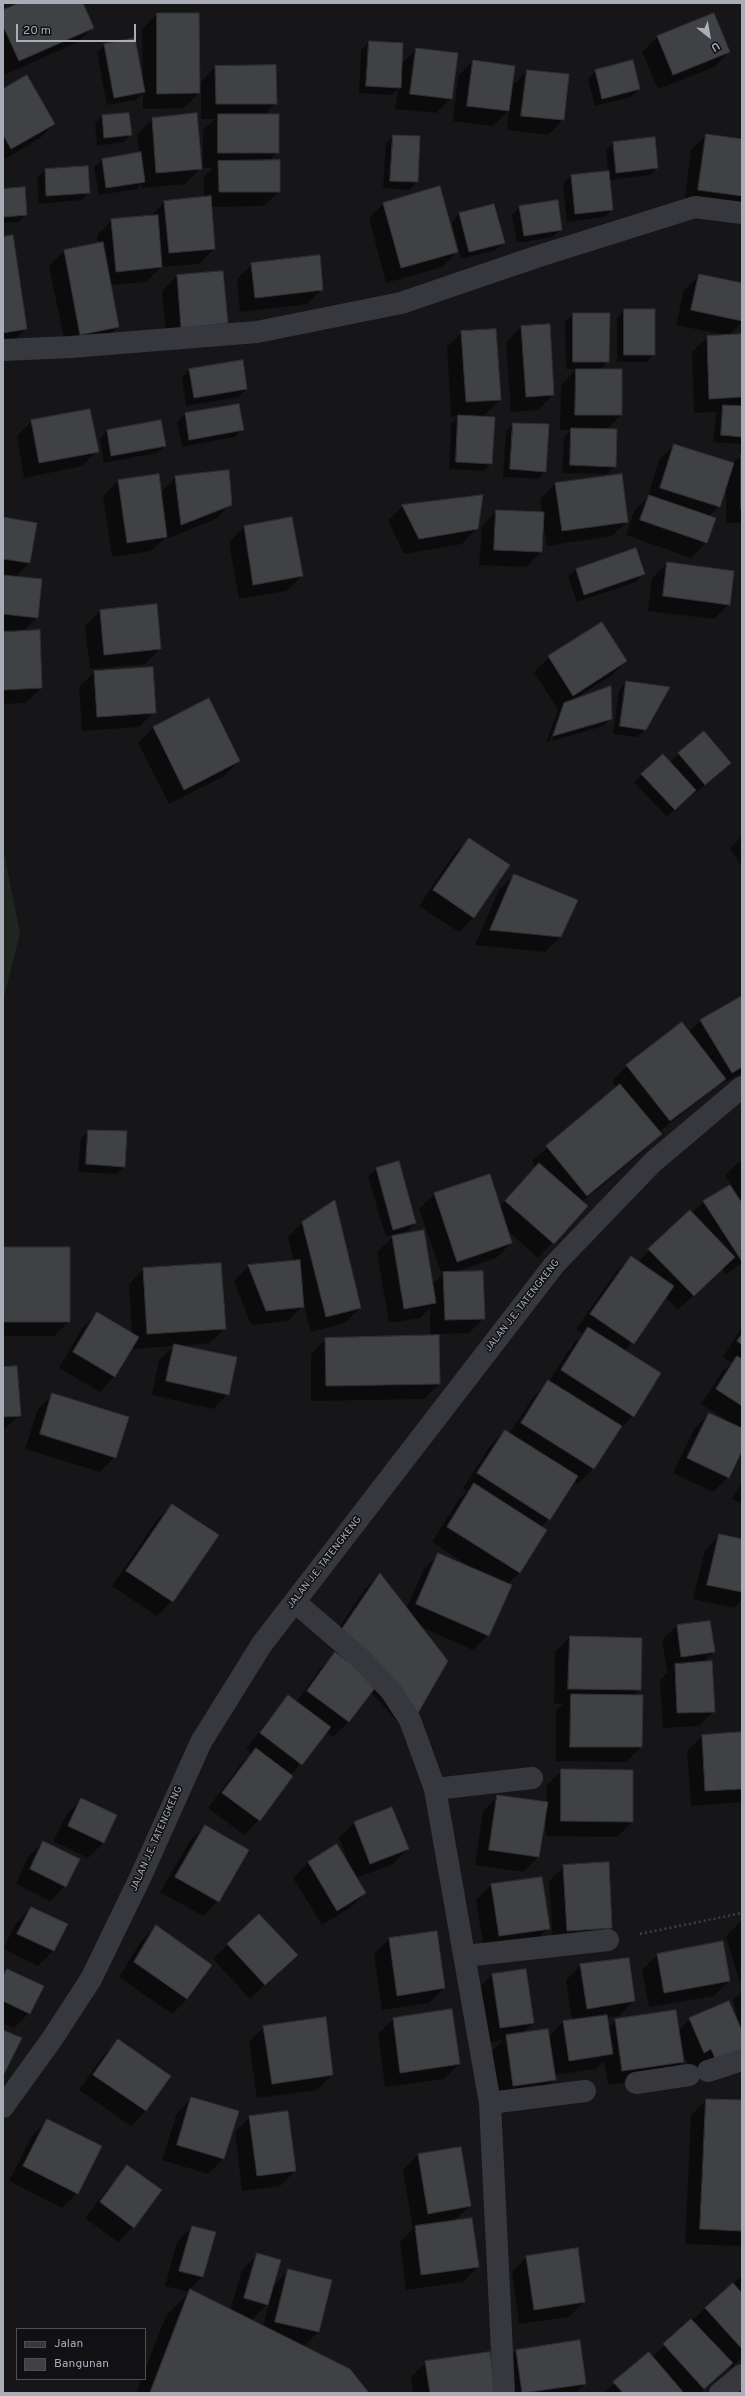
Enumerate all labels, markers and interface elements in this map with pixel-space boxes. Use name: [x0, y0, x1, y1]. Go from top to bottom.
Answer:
scale bar: [18, 16, 138, 42]
north arrow: [689, 16, 729, 56]
text: 20 m: [23, 23, 51, 39]
text: U: [708, 38, 722, 54]
street label: JALAN J.E. TATENGKENG: [483, 1257, 563, 1355]
street label: JALAN J.E. TATENGKENG: [285, 1514, 365, 1612]
street label: JALAN J.E. TATENGKENG: [128, 1785, 186, 1893]
legend: [16, 2328, 146, 2380]
text: Jalan: [54, 2336, 83, 2352]
text: Bangunan: [54, 2356, 109, 2372]

